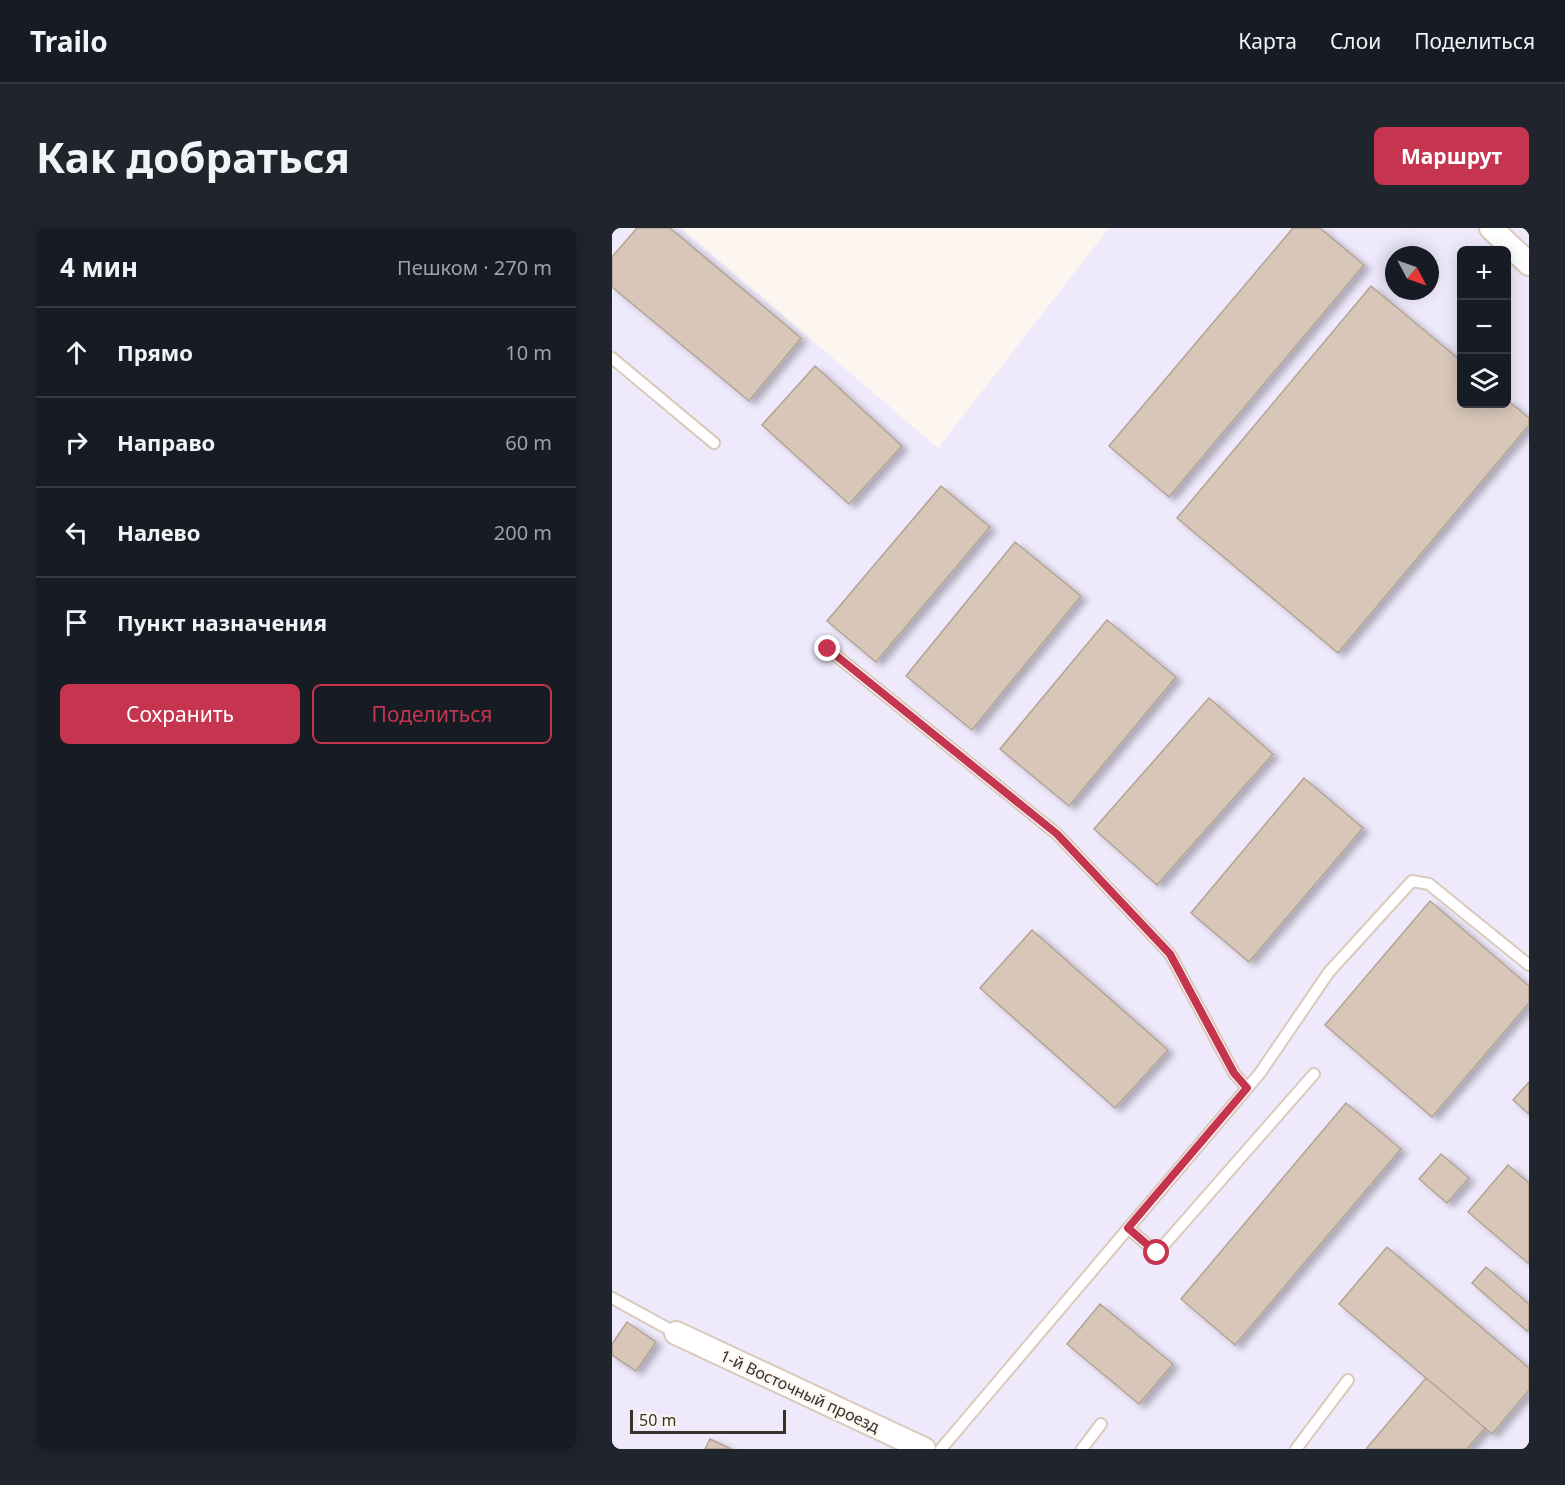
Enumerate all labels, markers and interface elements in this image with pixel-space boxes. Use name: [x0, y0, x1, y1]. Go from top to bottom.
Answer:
text: Trailo: [30, 22, 108, 60]
text: Карта: [1238, 27, 1297, 55]
text: Слои: [1330, 27, 1381, 55]
text: Поделиться: [1414, 27, 1535, 55]
button: Маршрут: [1374, 127, 1529, 185]
text: Как добраться: [36, 128, 350, 185]
north arrow: [1385, 246, 1439, 300]
map controls: [1457, 246, 1511, 408]
button: +: [1457, 246, 1511, 300]
text: 4 мин: [60, 249, 138, 285]
text: Пешком · 270 m: [397, 254, 552, 281]
button: −: [1457, 300, 1511, 354]
icon: ahead: [60, 336, 93, 369]
text: Прямо: [117, 337, 193, 367]
text: 10 m: [505, 339, 552, 366]
button: layers: [1457, 354, 1511, 408]
icon: right: [60, 426, 93, 459]
text: Направо: [117, 427, 215, 457]
text: 60 m: [505, 429, 552, 456]
icon: left: [60, 516, 93, 549]
text: Налево: [117, 517, 200, 547]
text: 200 m: [494, 519, 552, 546]
icon: arrive: [60, 606, 93, 639]
text: Пункт назначения: [117, 607, 327, 637]
route end: [814, 635, 840, 661]
button: Сохранить: [60, 684, 300, 744]
button: Поделиться: [312, 684, 552, 744]
route start: [1143, 1239, 1169, 1265]
street label: 1-й Восточный проезд: [717, 1344, 884, 1438]
scale bar: [630, 1407, 786, 1434]
text: 50 m: [639, 1409, 676, 1431]

